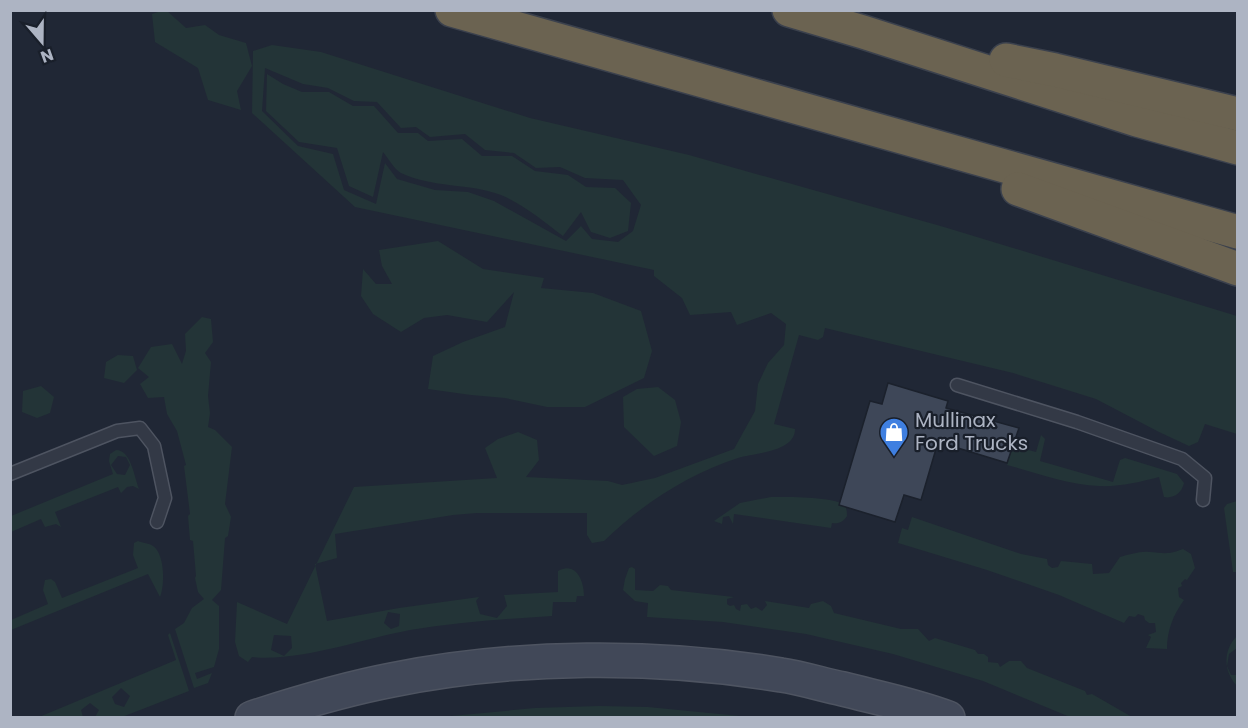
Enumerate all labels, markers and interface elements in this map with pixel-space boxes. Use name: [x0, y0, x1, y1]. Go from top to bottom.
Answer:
north arrow: [12, 12, 72, 72]
text: N: [37, 43, 57, 68]
place label: Mullinax Ford Trucks: [915, 406, 1028, 457]
shop icon: Mullinax Ford Trucks: [878, 416, 910, 458]

